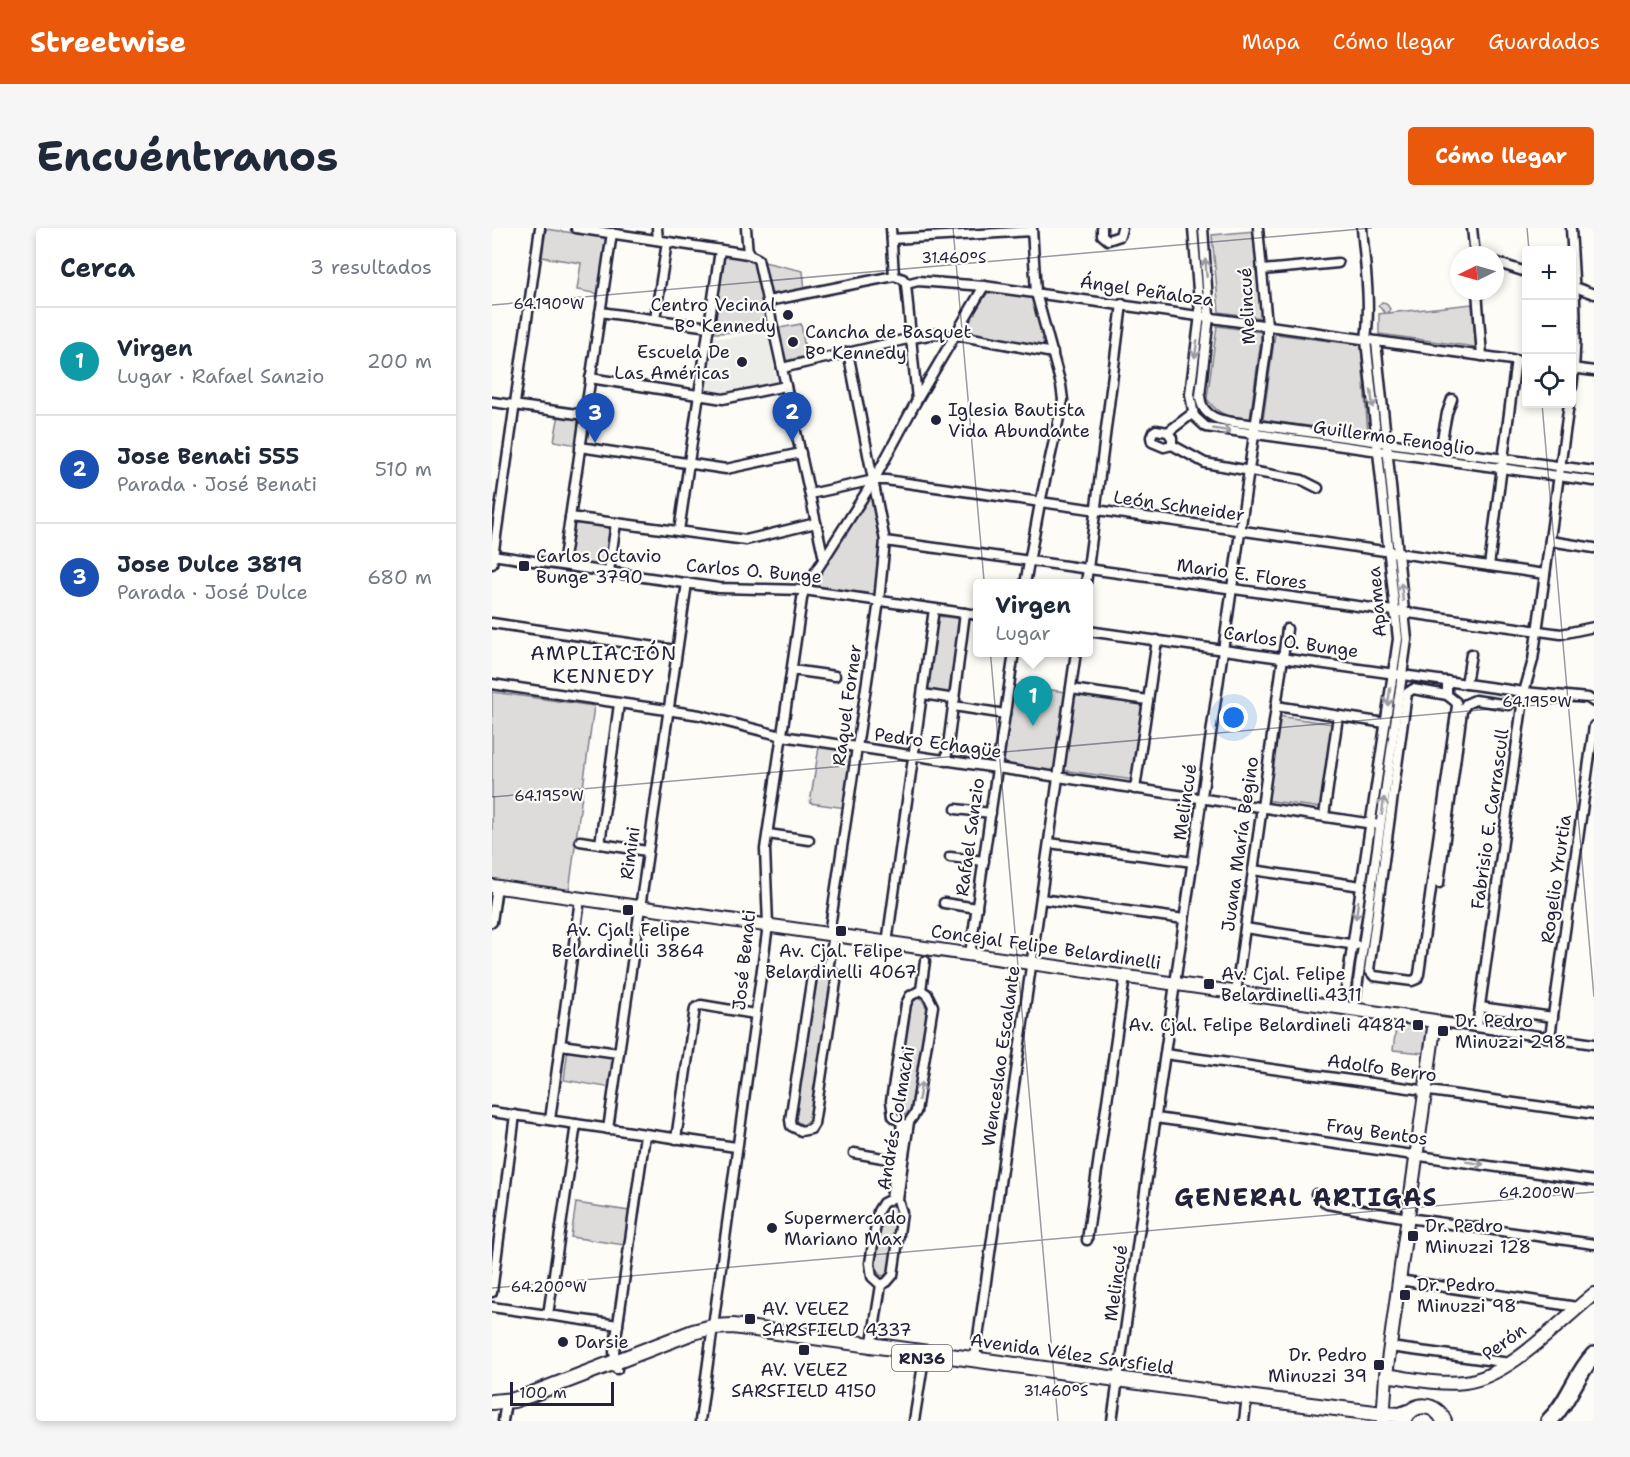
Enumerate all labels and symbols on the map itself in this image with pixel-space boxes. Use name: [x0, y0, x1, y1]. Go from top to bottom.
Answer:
north arrow: [1450, 246, 1504, 300]
text: 31.460°S: [922, 248, 986, 268]
one-way arrow: [1200, 259, 1211, 279]
street label: Melincué: [1233, 267, 1261, 345]
street label: Ángel Peñaloza: [1078, 270, 1216, 312]
place label: Centro Vecinal B° Kennedy: [651, 293, 777, 338]
text: 64.190°W: [514, 294, 585, 314]
marker: Centro Vecinal B° Kennedy: [781, 308, 795, 322]
place label: Cancha de Basquet B° Kennedy: [805, 320, 972, 365]
marker: Cancha de Basquet B° Kennedy: [786, 335, 800, 349]
one-way arrow: [1190, 339, 1201, 358]
place label: Escuela De Las Américas: [614, 340, 730, 385]
marker: Escuela De Las Américas: [735, 355, 749, 369]
one-way arrow: [1367, 388, 1378, 408]
pin: 2: [772, 392, 812, 442]
pin: 3: [576, 394, 614, 443]
place label: Iglesia Bautista Vida Abundante: [948, 398, 1090, 443]
marker: Iglesia Bautista Vida Abundante: [929, 413, 943, 427]
street label: Guillermo Fenoglio: [1312, 415, 1476, 461]
one-way arrow: [1211, 425, 1231, 436]
street label: León Schneider: [1112, 485, 1246, 527]
place label: Carlos Octavio Bunge 3790: [536, 544, 661, 589]
street label: Carlos O. Bunge: [685, 553, 823, 589]
street label: Mario E. Flores: [1175, 553, 1309, 595]
marker: Carlos Octavio Bunge 3790: [517, 559, 531, 573]
street label: Apamea: [1362, 566, 1392, 638]
one-way arrow: [1396, 582, 1407, 602]
street label: Carlos O. Bunge: [1222, 621, 1360, 663]
district label: AMPLIACIÓN KENNEDY: [530, 640, 678, 689]
street label: Raquel Forner: [827, 642, 867, 768]
pin: 1: [1014, 676, 1052, 726]
one-way arrow: [1384, 686, 1395, 706]
text: 64.195°W: [1502, 692, 1572, 712]
your location: [1219, 703, 1248, 732]
street label: Pedro Echagüe: [873, 722, 1003, 764]
street label: Fabrisio E. Carrascull: [1465, 727, 1515, 911]
street label: Juana María Begino: [1216, 755, 1264, 933]
street label: Melincué: [1168, 762, 1202, 842]
street label: Rafael Sanzio: [950, 776, 990, 898]
text: 64.195°W: [514, 786, 584, 806]
one-way arrow: [1377, 797, 1388, 816]
street label: Rogelio Yrurtia: [1535, 813, 1577, 945]
street label: Rimini: [614, 825, 646, 881]
one-way arrow: [1352, 900, 1363, 920]
marker: Av. Cjal. Felipe Belardinelli 3864: [621, 903, 635, 917]
street label: José Benati: [727, 908, 761, 1012]
place label: Av. Cjal. Felipe Belardinelli 3864: [552, 918, 704, 963]
street label: Concejal Felipe Belardinelli: [929, 919, 1163, 975]
marker: Av. Cjal. Felipe Belardinelli 4067: [834, 924, 848, 938]
place label: Av. Cjal. Felipe Belardinelli 4067: [765, 939, 917, 984]
place label: Av. Cjal. Felipe Belardinelli 4311: [1221, 962, 1362, 1007]
street label: Wenceslao Escalante: [976, 964, 1026, 1148]
marker: Av. Cjal. Felipe Belardinelli 4311: [1202, 977, 1216, 991]
place label: Dr. Pedro Minuzzi 298: [1455, 1009, 1566, 1054]
place label: Av. Cjal. Felipe Belardineli 4484: [1128, 1013, 1406, 1037]
marker: Av. Cjal. Felipe Belardineli 4484: [1411, 1018, 1425, 1032]
marker: Dr. Pedro Minuzzi 298: [1436, 1024, 1450, 1038]
street label: Andrés Colmachi: [872, 1044, 920, 1192]
street label: Adolfo Berro: [1326, 1048, 1438, 1088]
one-way arrow: [914, 1081, 925, 1101]
street label: Fray Bentos: [1325, 1113, 1429, 1151]
one-way arrow: [1464, 1158, 1484, 1169]
district label: GENERAL ARTIGAS: [1174, 1182, 1438, 1214]
text: 64.200°W: [1499, 1183, 1575, 1203]
place label: Supermercado Mariano Max: [784, 1206, 906, 1251]
place label: Dr. Pedro Minuzzi 128: [1425, 1214, 1531, 1259]
marker: Supermercado Mariano Max: [765, 1221, 779, 1235]
marker: Dr. Pedro Minuzzi 128: [1406, 1229, 1420, 1243]
street label: Melincué: [1099, 1243, 1133, 1323]
place label: Dr. Pedro Minuzzi 98: [1417, 1273, 1517, 1318]
text: 64.200°W: [511, 1277, 587, 1297]
marker: Dr. Pedro Minuzzi 98: [1398, 1288, 1412, 1302]
place label: AV. VELEZ SARSFIELD 4337: [762, 1297, 912, 1342]
marker: AV. VELEZ SARSFIELD 4337: [743, 1312, 757, 1326]
street label: Perón: [1477, 1318, 1531, 1366]
street label: Avenida Vélez Sarsfield: [969, 1328, 1175, 1380]
place label: Darsie: [575, 1330, 629, 1354]
marker: Darsie: [556, 1335, 570, 1349]
marker: AV. VELEZ SARSFIELD 4150: [797, 1343, 811, 1357]
place label: Dr. Pedro Minuzzi 39: [1268, 1343, 1367, 1388]
road number: RN36: [892, 1345, 952, 1371]
place label: AV. VELEZ SARSFIELD 4150: [731, 1358, 877, 1403]
marker: Dr. Pedro Minuzzi 39: [1372, 1358, 1386, 1372]
scale bar: [510, 1379, 614, 1406]
text: 31.460°S: [1024, 1381, 1088, 1401]

